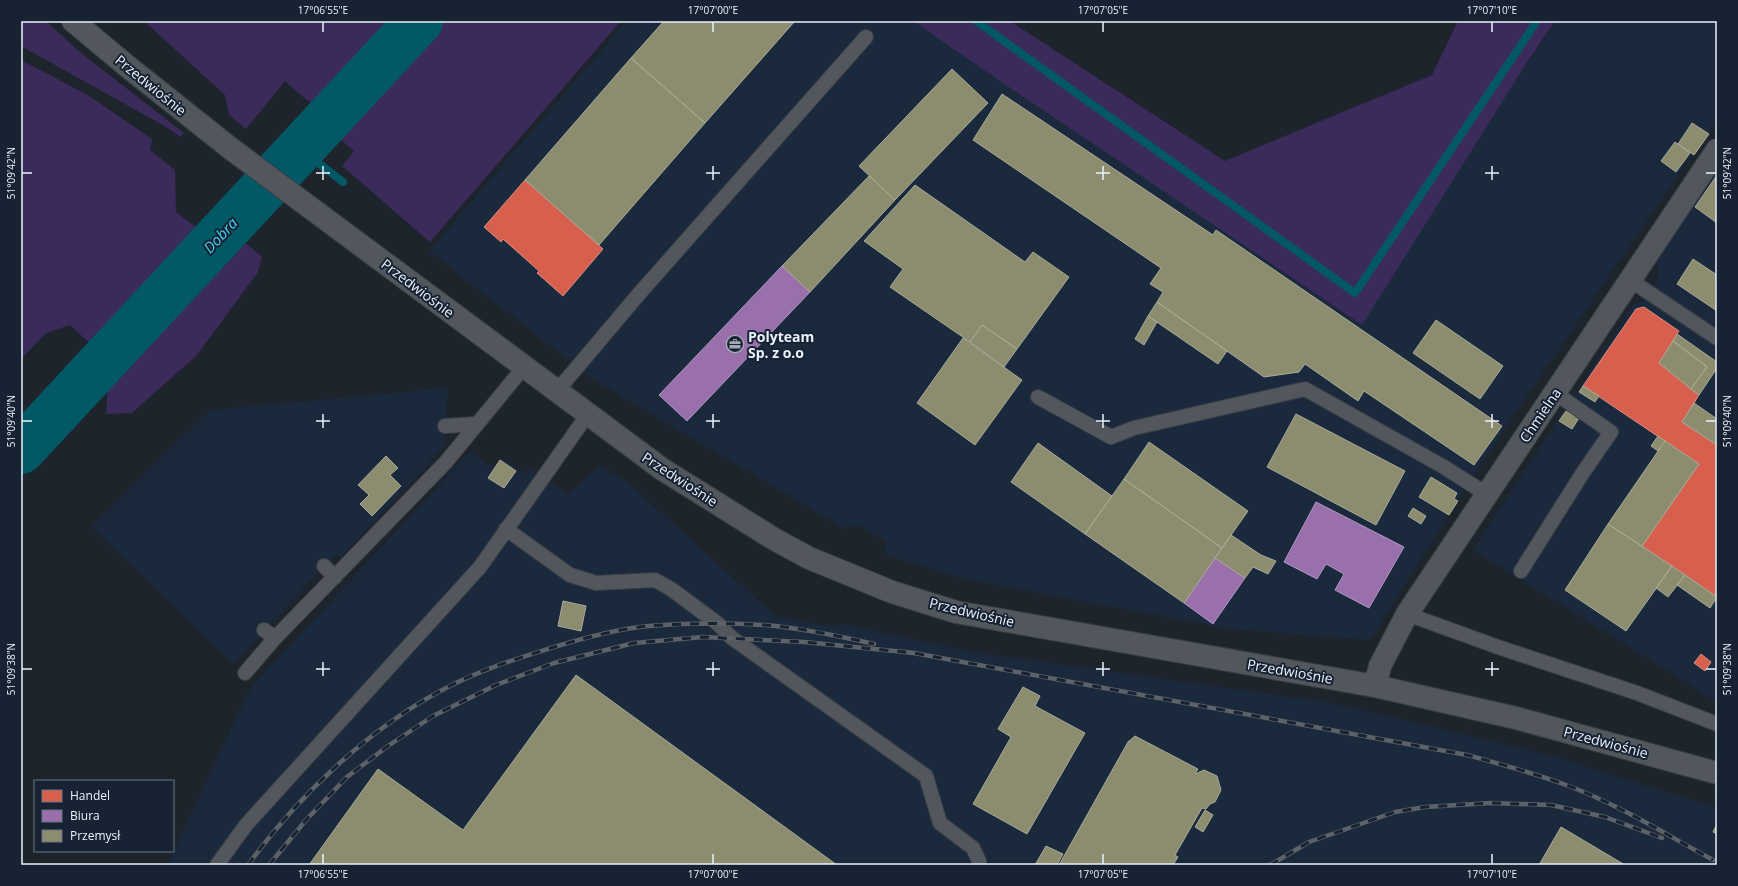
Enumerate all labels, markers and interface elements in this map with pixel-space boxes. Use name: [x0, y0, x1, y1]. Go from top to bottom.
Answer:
text: 17°06'55"E: [298, 3, 348, 17]
text: 17°07'00"E: [688, 3, 738, 17]
text: 17°07'05"E: [1078, 3, 1128, 17]
text: 17°07'10"E: [1467, 3, 1517, 17]
street label: Przedwiośnie: [111, 50, 191, 120]
text: 51°09'42"N: [4, 147, 18, 199]
text: 51°09'42"N: [1720, 147, 1734, 199]
water label: Dobra: [199, 213, 242, 257]
street label: Przedwiośnie: [378, 254, 458, 322]
place label: Polyteam Sp. z o.o: [748, 327, 814, 362]
office icon: Polyteam Sp. z o.o: [725, 334, 745, 354]
street label: Chmielna: [1515, 384, 1565, 446]
text: 51°09'40"N: [4, 395, 18, 447]
text: 51°09'40"N: [1720, 395, 1734, 447]
street label: Przedwiośnie: [639, 447, 722, 511]
street label: Przedwiośnie: [928, 593, 1016, 631]
text: 51°09'38"N: [4, 643, 18, 695]
text: 51°09'38"N: [1720, 643, 1734, 695]
street label: Przedwiośnie: [1246, 654, 1334, 688]
street label: Przedwiośnie: [1562, 722, 1650, 762]
legend: [34, 780, 174, 852]
text: Handel: [70, 787, 110, 804]
text: Biura: [70, 807, 100, 824]
text: Przemysł: [70, 827, 121, 844]
text: 17°06'55"E: [298, 867, 348, 881]
text: 17°07'00"E: [688, 867, 738, 881]
text: 17°07'05"E: [1078, 867, 1128, 881]
text: 17°07'10"E: [1467, 867, 1517, 881]

